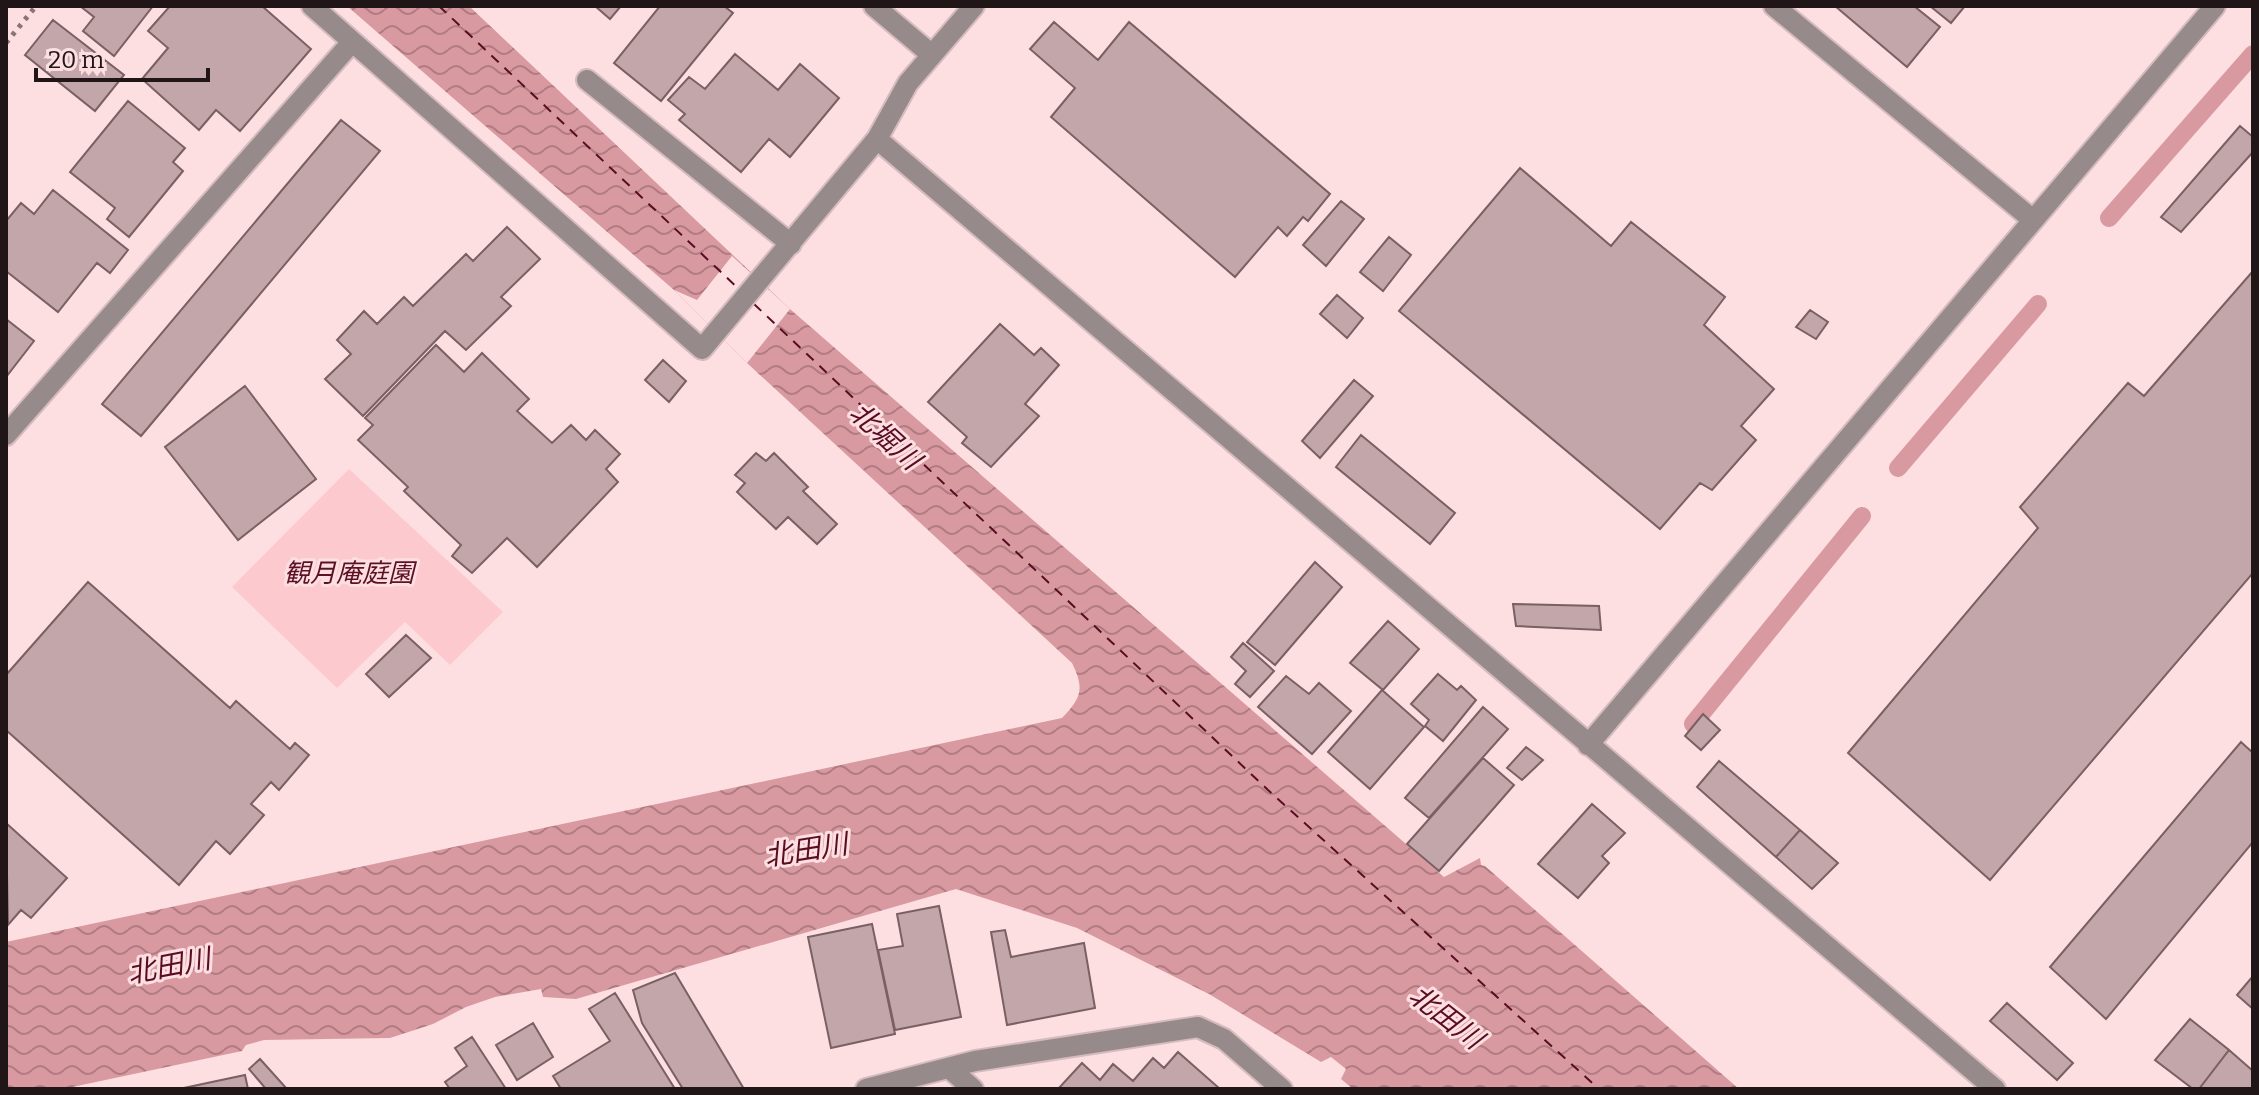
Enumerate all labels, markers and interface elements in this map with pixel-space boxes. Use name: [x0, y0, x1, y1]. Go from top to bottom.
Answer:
scale bar: [36, 32, 208, 82]
text: 20 m: [48, 46, 104, 74]
water label: 北堀川: [843, 396, 929, 478]
park label: 観月庵庭園: [284, 558, 418, 589]
water label: 北田川: [762, 827, 853, 873]
water label: 北田川: [125, 941, 216, 990]
water label: 北田川: [1403, 978, 1492, 1058]

